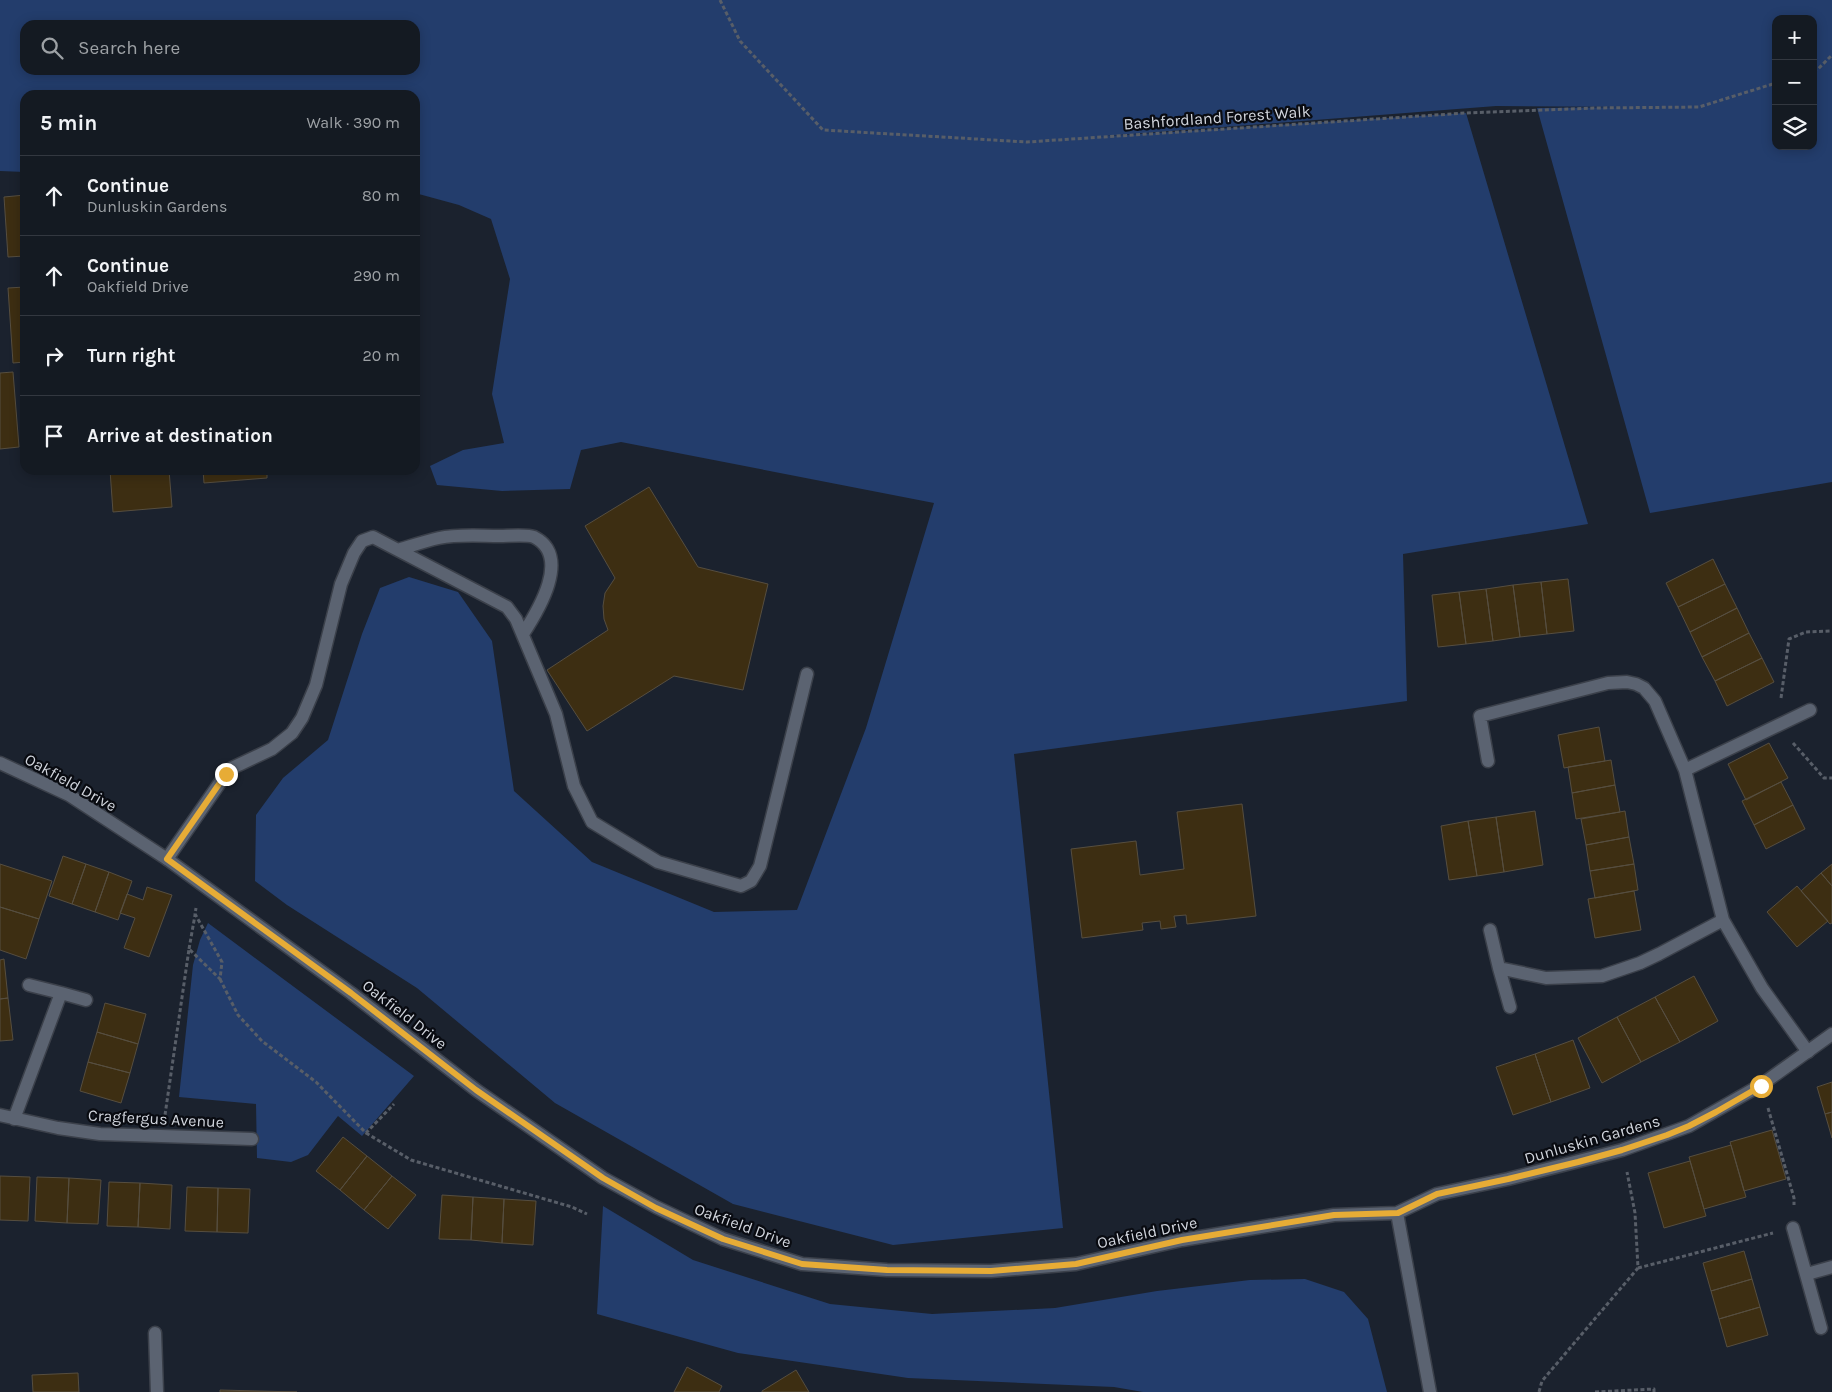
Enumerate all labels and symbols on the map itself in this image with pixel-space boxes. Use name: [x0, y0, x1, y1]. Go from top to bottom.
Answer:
street label: Bashfordland Forest Walk: [1123, 101, 1311, 134]
street label: Oakfield Drive: [22, 749, 120, 815]
route end: [215, 763, 238, 786]
street label: Oakfield Drive: [359, 976, 451, 1053]
route start: [1750, 1075, 1773, 1098]
street label: Cragfergus Avenue: [87, 1105, 225, 1132]
street label: Dunluskin Gardens: [1522, 1111, 1662, 1168]
street label: Oakfield Drive: [692, 1199, 794, 1252]
street label: Oakfield Drive: [1095, 1213, 1199, 1252]

